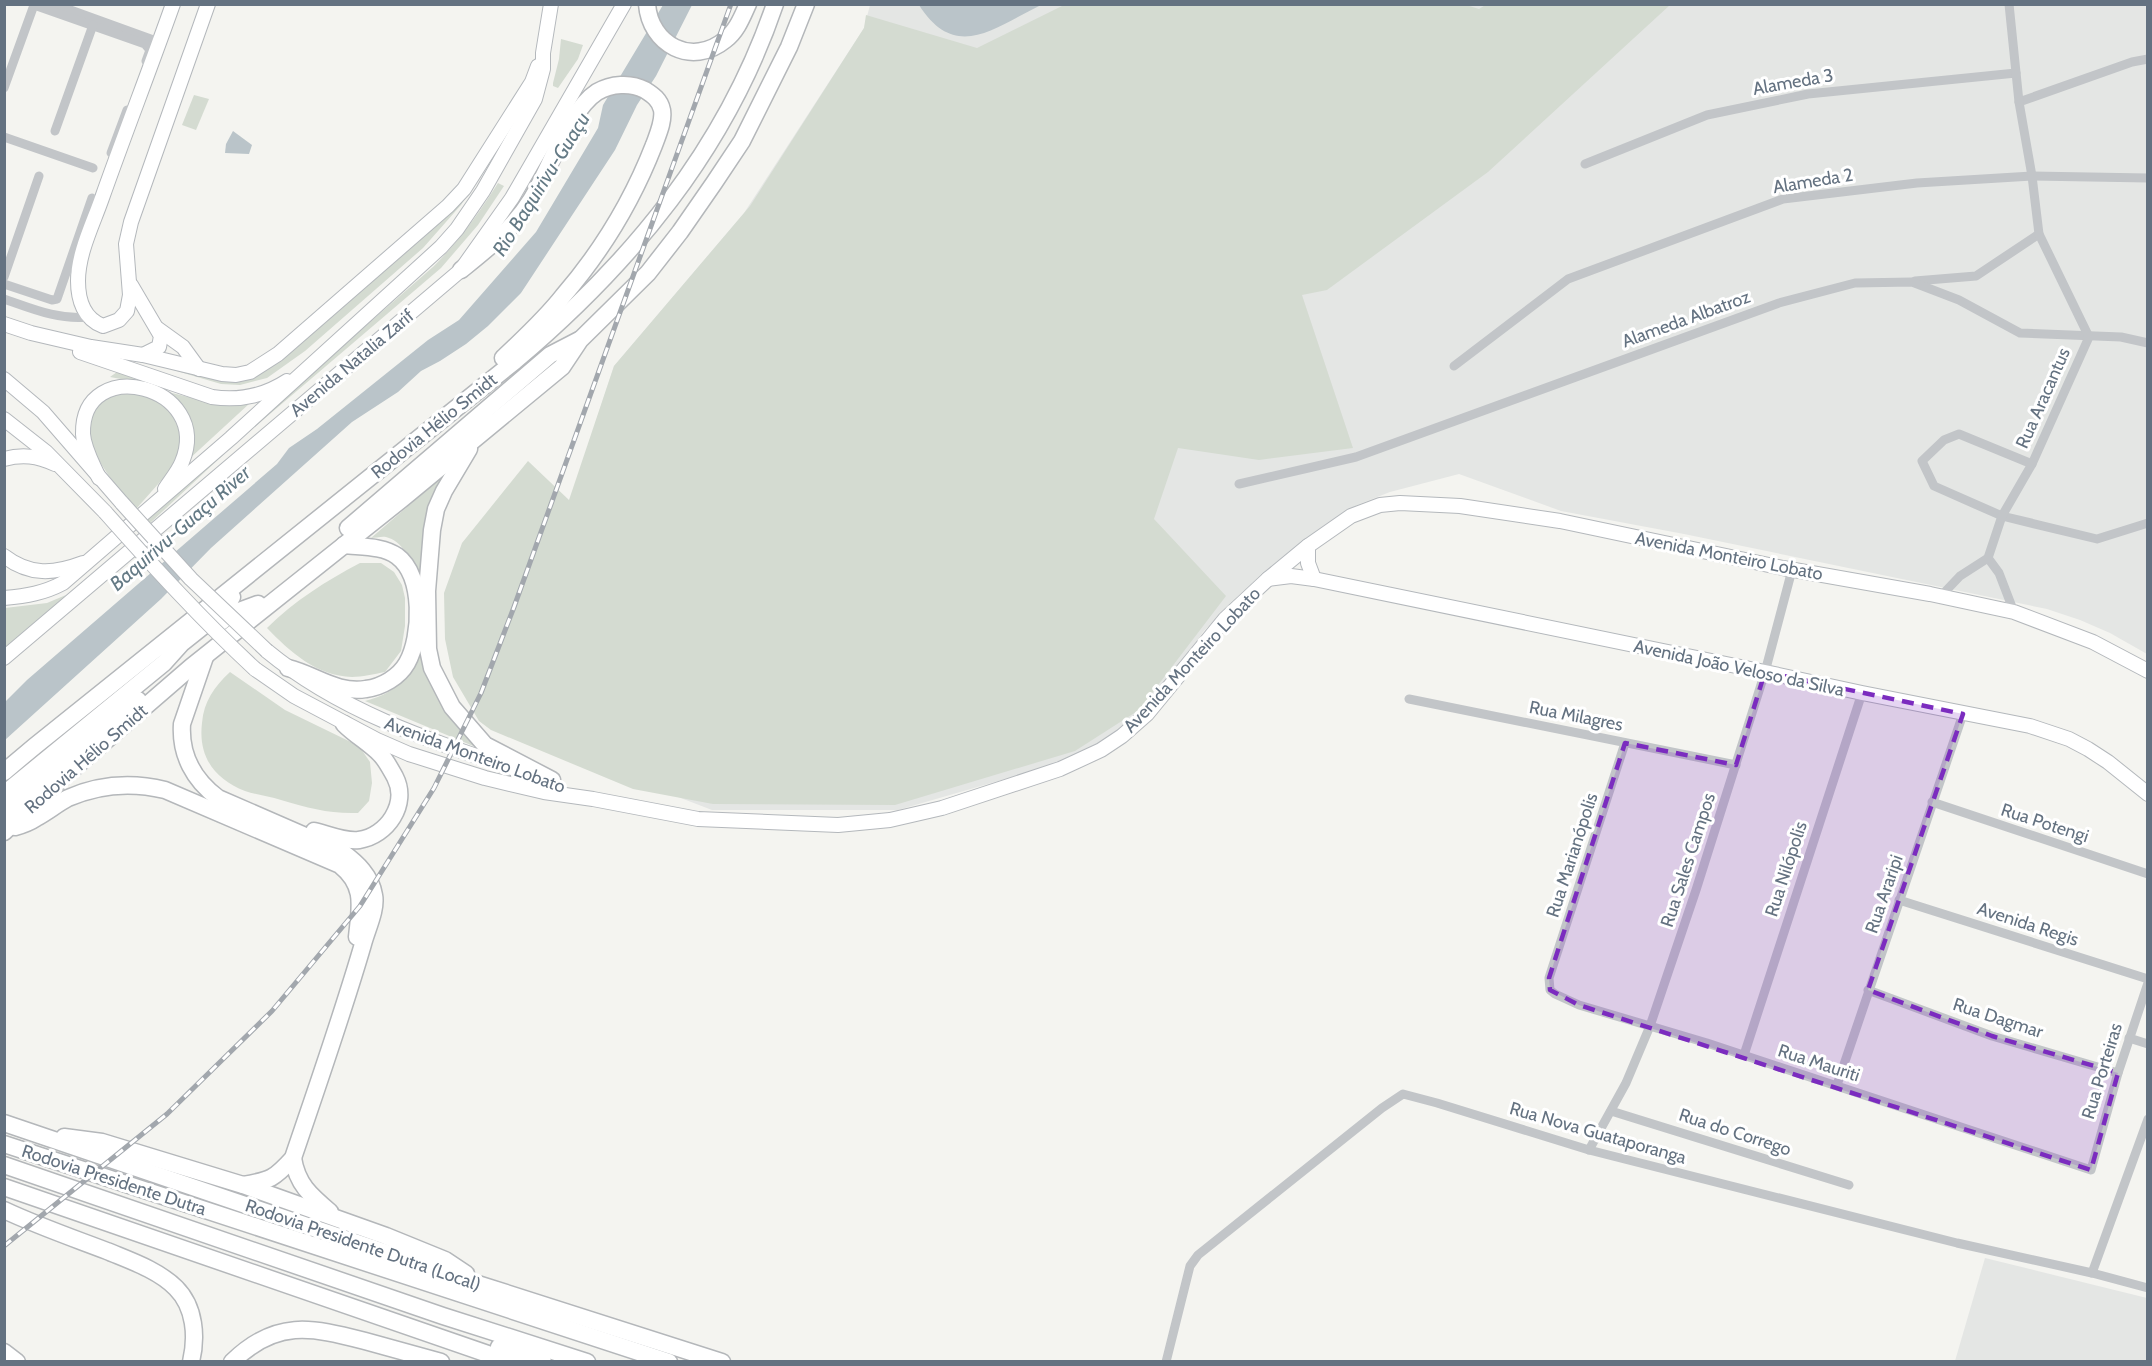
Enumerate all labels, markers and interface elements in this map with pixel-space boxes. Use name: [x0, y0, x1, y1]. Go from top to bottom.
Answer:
street label: Alameda 3: [1751, 64, 1835, 100]
water label: Rio Baquirivu-Guaçu: [487, 108, 595, 260]
street label: Alameda 2: [1771, 164, 1855, 198]
street label: Alameda Albatroz: [1619, 285, 1754, 352]
street label: Avenida Natalia Zarif: [286, 305, 419, 421]
street label: Rua Aracantus: [2011, 344, 2075, 452]
street label: Rodovia Hélio Smidt: [367, 369, 501, 483]
water label: Baquirivu-Guaçu River: [105, 460, 256, 596]
street label: Avenida Monteiro Lobato: [1633, 527, 1825, 585]
street label: Avenida Monteiro Lobato: [1119, 583, 1265, 737]
street label: Avenida João Veloso da Silva: [1632, 635, 1847, 701]
street label: Rua Milagres: [1527, 696, 1625, 736]
street label: Rodovia Hélio Smidt: [20, 700, 152, 818]
street label: Avenida Monteiro Lobato: [382, 712, 568, 798]
street label: Rua Marianópolis: [1542, 790, 1602, 920]
street label: Rua Sales Campos: [1656, 790, 1720, 930]
street label: Rua Potengi: [1998, 798, 2092, 848]
street label: Rua Nilópolis: [1760, 819, 1812, 919]
street label: Rua Araripi: [1860, 852, 1908, 936]
street label: Avenida Regis: [1975, 897, 2081, 951]
street label: Rua Dagmar: [1950, 993, 2046, 1043]
street label: Rua Porteiras: [2077, 1020, 2127, 1122]
street label: Rua Mauriti: [1775, 1039, 1863, 1087]
street label: Rua Nova Guataporanga: [1507, 1097, 1689, 1169]
street label: Rua do Corrego: [1676, 1104, 1794, 1161]
street label: Rodovia Presidente Dutra: [19, 1140, 209, 1220]
street label: Rodovia Presidente Dutra (Local): [242, 1194, 484, 1296]

